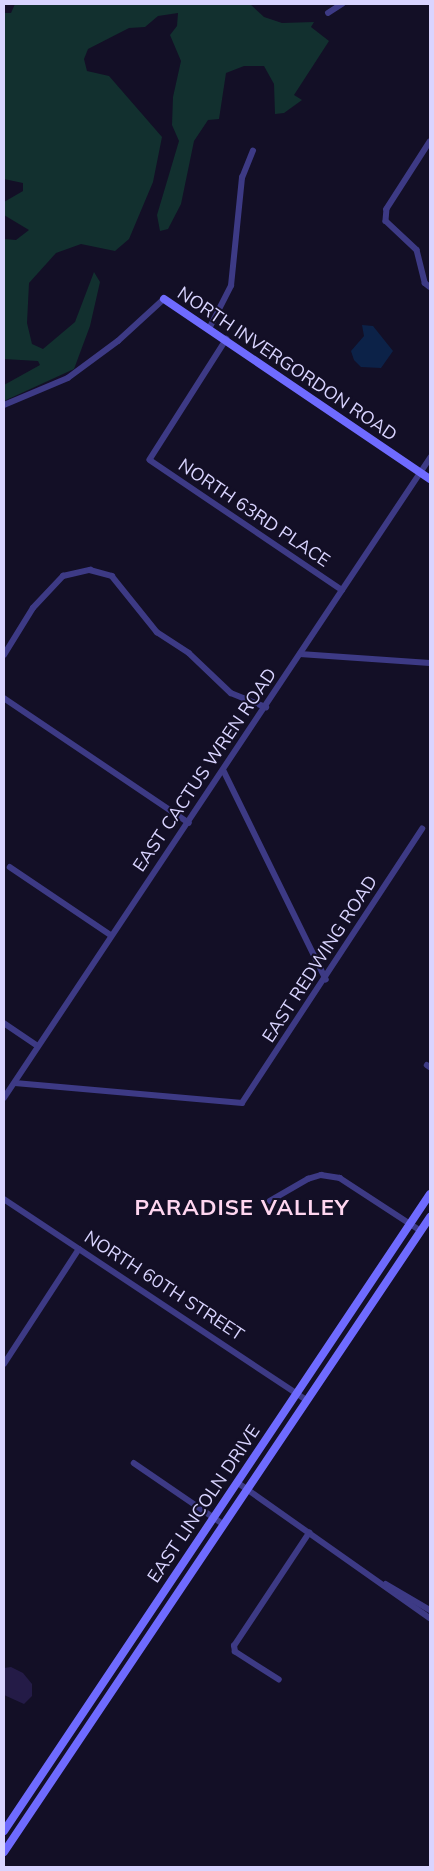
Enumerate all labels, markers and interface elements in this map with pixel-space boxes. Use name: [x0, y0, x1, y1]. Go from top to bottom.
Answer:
street label: NORTH INVERGORDON ROAD: [173, 282, 401, 446]
street label: NORTH 63RD PLACE: [174, 454, 334, 572]
street label: EAST CACTUS WREN ROAD: [129, 664, 281, 876]
street label: EAST REDWING ROAD: [258, 871, 382, 1047]
district label: PARADISE VALLEY: [133, 1195, 351, 1221]
street label: NORTH 60TH STREET: [80, 1226, 248, 1346]
street label: EAST LINCOLN DRIVE: [143, 1421, 265, 1587]

